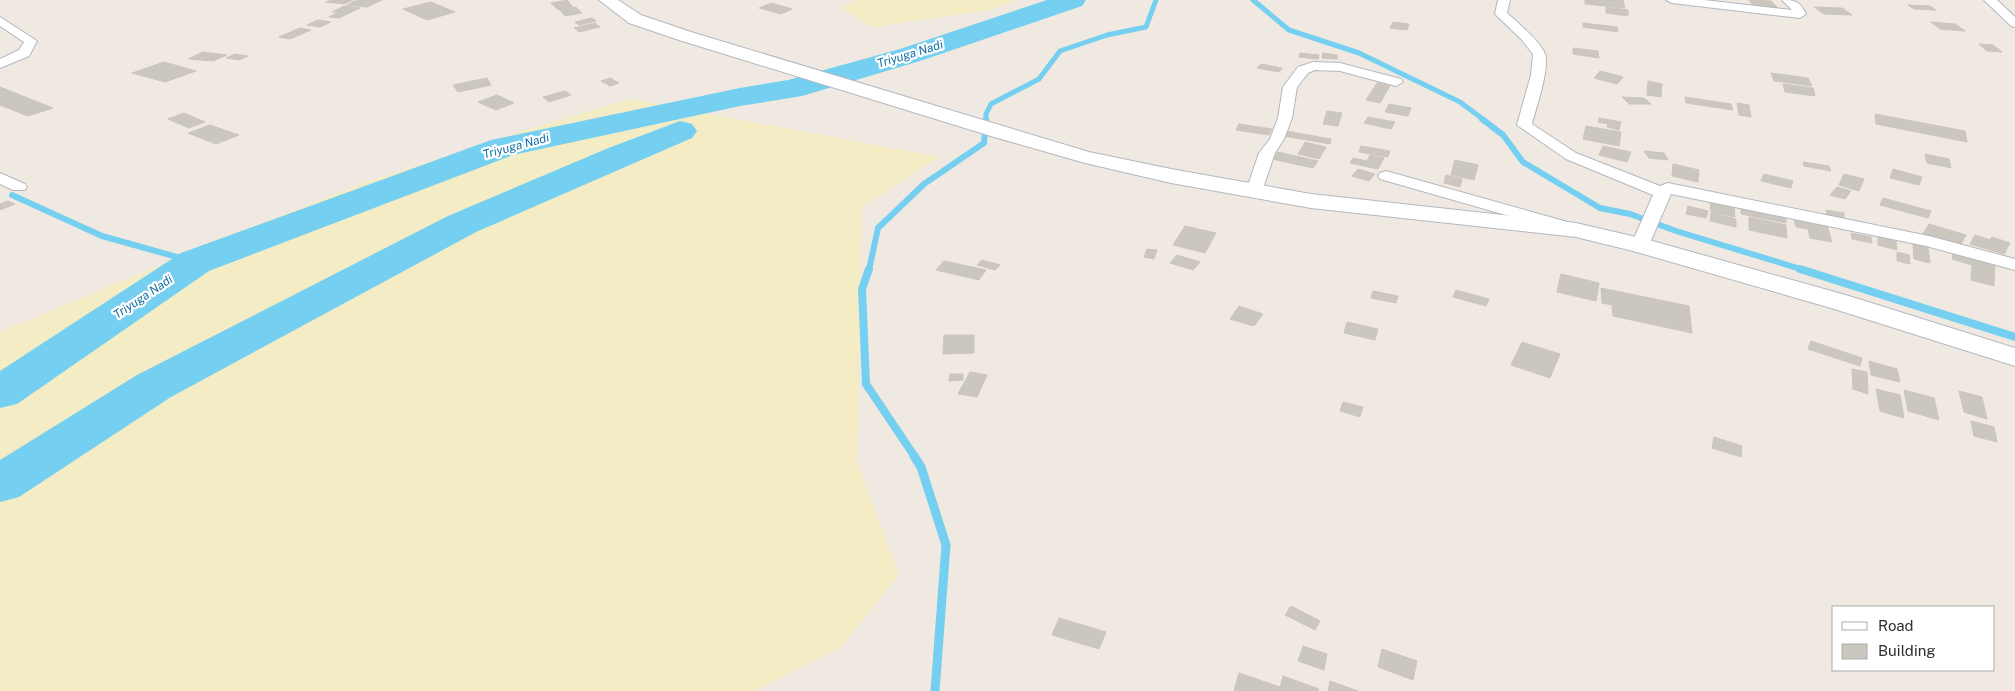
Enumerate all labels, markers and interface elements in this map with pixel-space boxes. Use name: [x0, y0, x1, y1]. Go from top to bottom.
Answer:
water label: Triyuga Nadi: [875, 37, 945, 71]
water label: Triyuga Nadi: [481, 130, 551, 162]
water label: Triyuga Nadi: [111, 272, 175, 322]
legend: [1832, 606, 1995, 671]
text: Road: [1878, 617, 1914, 634]
text: Building: [1878, 642, 1936, 659]

